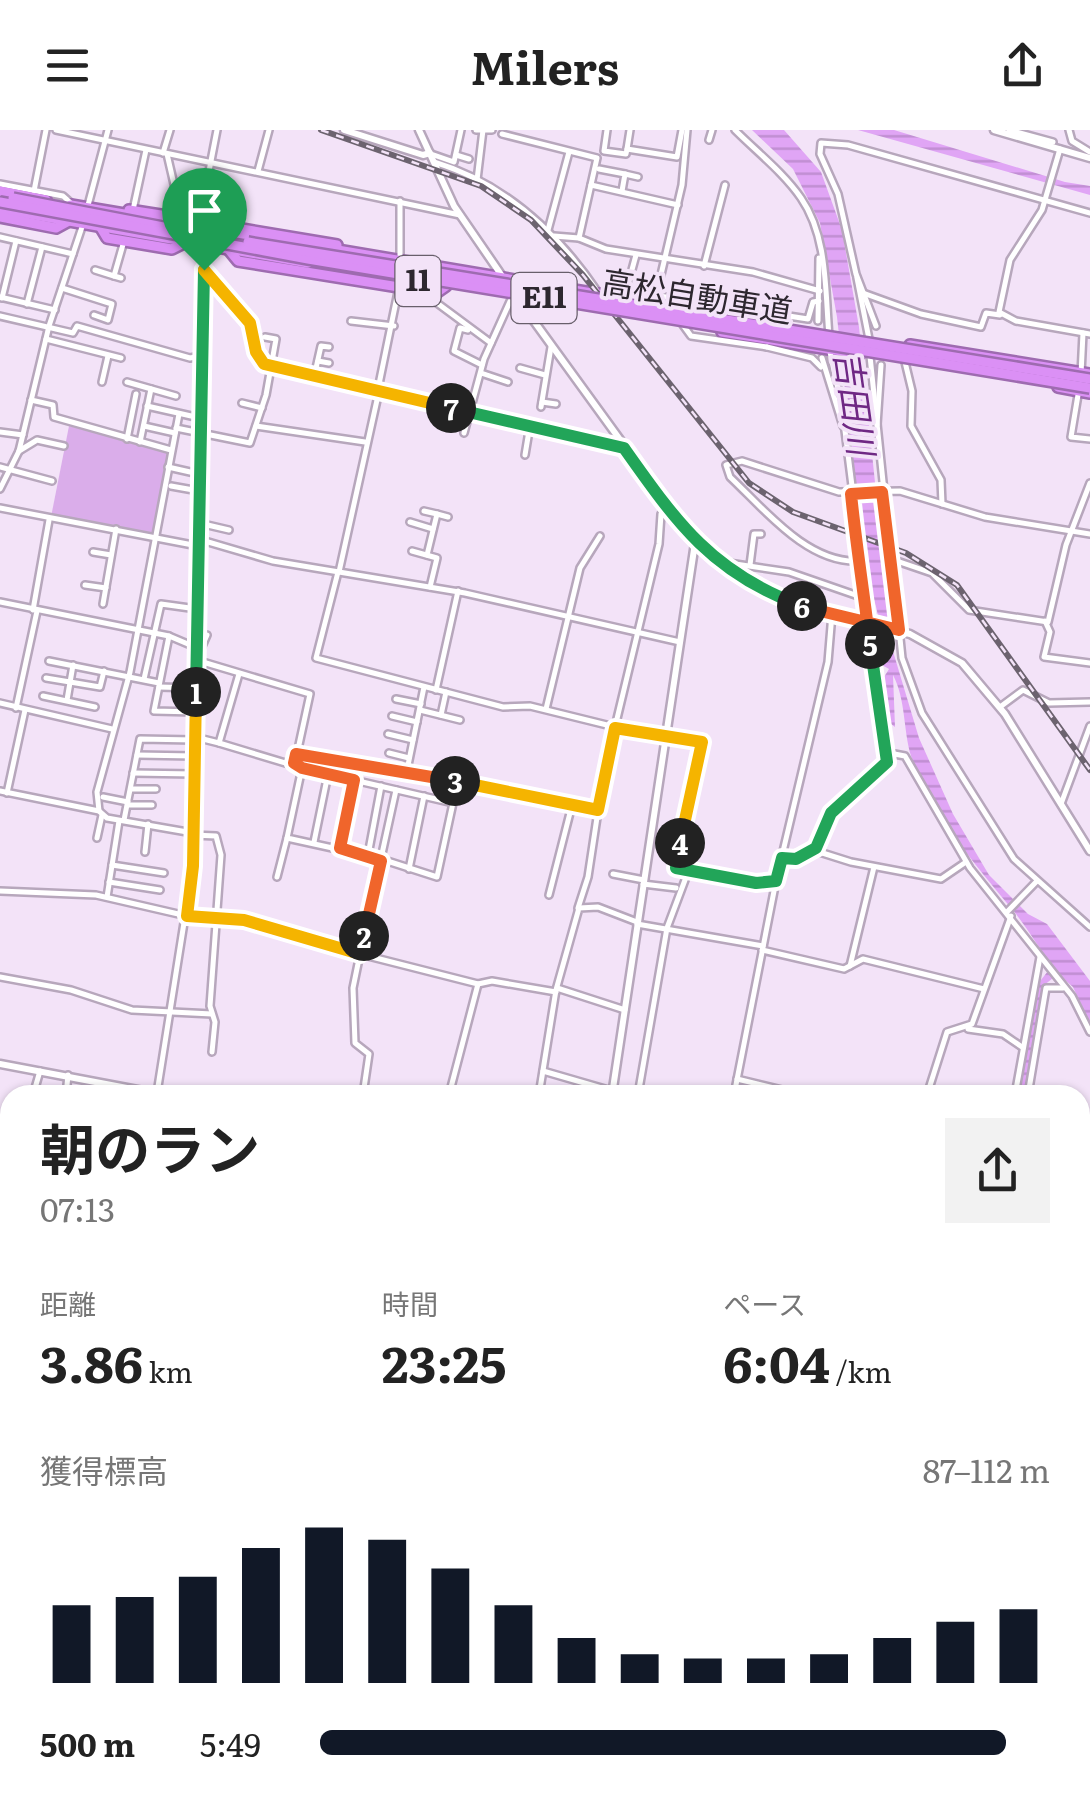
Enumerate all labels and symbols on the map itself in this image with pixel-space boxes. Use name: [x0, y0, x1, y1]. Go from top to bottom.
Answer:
pin: [162, 168, 247, 271]
street label: 高松自動車道: [599, 255, 796, 333]
road number: 11: [396, 256, 440, 306]
road number: E11: [512, 273, 576, 323]
water label: 吉田川: [824, 347, 891, 462]
pin: 7: [426, 383, 476, 433]
pin: 6: [777, 581, 827, 631]
pin: 5: [845, 619, 895, 669]
pin: 1: [171, 667, 221, 717]
pin: 3: [430, 756, 480, 806]
pin: 4: [655, 818, 705, 868]
pin: 2: [339, 911, 389, 961]

